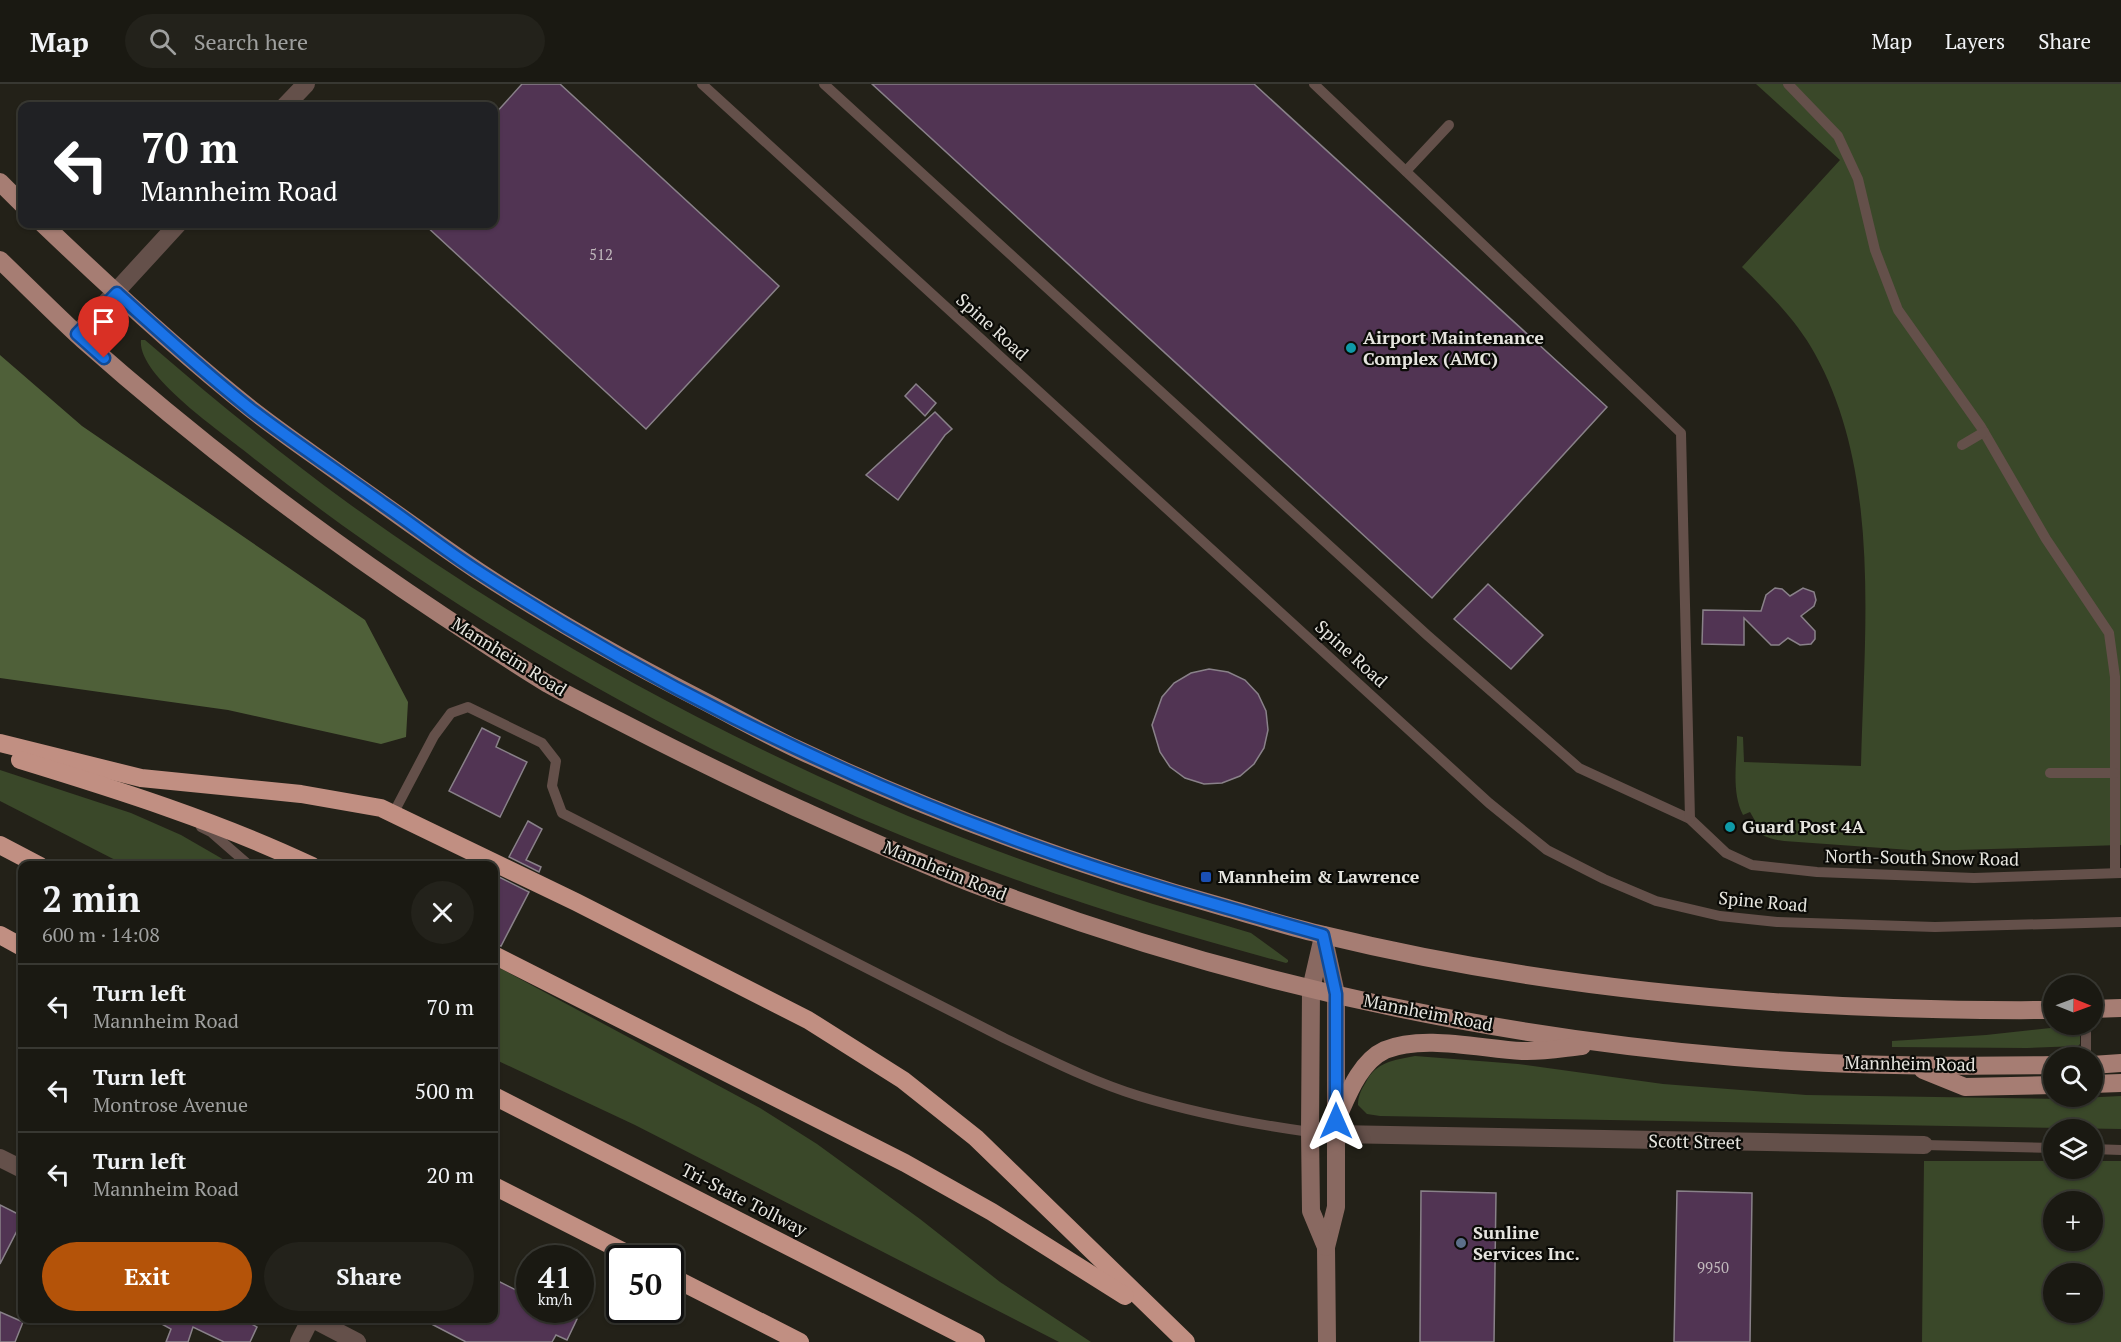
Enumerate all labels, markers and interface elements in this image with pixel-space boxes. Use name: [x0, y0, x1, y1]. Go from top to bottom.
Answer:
search box: [125, 14, 545, 68]
text: Map: [30, 23, 89, 60]
icon: search: [146, 25, 179, 58]
text: Search here: [194, 27, 308, 56]
text: Map: [1871, 27, 1912, 55]
text: Layers: [1945, 27, 2005, 55]
text: Share: [2038, 27, 2091, 55]
text: 70 m: [141, 119, 239, 175]
icon: left: [42, 126, 120, 204]
text: Mannheim Road: [141, 173, 338, 209]
house number: 512: [589, 244, 613, 264]
street label: Spine Road: [951, 287, 1034, 365]
pin: [78, 296, 129, 358]
icon: arrive: [87, 305, 120, 338]
place label: Airport Maintenance Complex (AMC): [1363, 325, 1544, 370]
marker: Airport Maintenance Complex (AMC): [1344, 341, 1358, 355]
street label: Mannheim Road: [448, 611, 572, 701]
street label: Spine Road: [1310, 614, 1393, 692]
place label: Guard Post 4A: [1742, 814, 1865, 838]
marker: Guard Post 4A: [1723, 820, 1737, 834]
street label: Mannheim Road: [880, 834, 1011, 906]
street label: North-South Snow Road: [1825, 843, 2019, 871]
place label: Mannheim & Lawrence: [1218, 864, 1420, 888]
marker: Mannheim & Lawrence: [1199, 870, 1213, 884]
text: 2 min: [42, 875, 140, 922]
button: close: [411, 881, 474, 944]
street label: Spine Road: [1717, 885, 1809, 917]
text: 600 m · 14:08: [42, 921, 160, 948]
north arrow: [2043, 975, 2103, 1035]
map controls: [2043, 975, 2103, 1323]
text: Turn left: [93, 978, 186, 1007]
street label: Mannheim Road: [1362, 988, 1495, 1036]
icon: left: [42, 990, 75, 1023]
text: 70 m: [426, 992, 474, 1021]
text: Mannheim Road: [93, 1007, 239, 1034]
button: search: [2043, 1047, 2103, 1107]
street label: Mannheim Road: [1844, 1050, 1976, 1076]
text: Turn left: [93, 1062, 186, 1091]
icon: left: [42, 1074, 75, 1107]
text: 500 m: [414, 1076, 474, 1105]
position arrow: [1304, 1089, 1368, 1153]
text: Montrose Avenue: [93, 1091, 248, 1118]
button: layers: [2043, 1119, 2103, 1179]
street label: Scott Street: [1648, 1128, 1742, 1154]
text: Turn left: [93, 1146, 186, 1175]
street label: Tri-State Tollway: [677, 1157, 812, 1242]
icon: left: [42, 1158, 75, 1191]
text: 20 m: [426, 1160, 474, 1189]
text: Mannheim Road: [93, 1175, 239, 1202]
button: +: [2043, 1191, 2103, 1251]
place label: Sunline Services Inc.: [1473, 1220, 1580, 1265]
marker: Sunline Services Inc.: [1454, 1236, 1468, 1250]
button: Exit: [42, 1242, 252, 1311]
button: Share: [264, 1242, 474, 1311]
speed limit sign: 50: [606, 1245, 684, 1323]
text: 41: [538, 1257, 572, 1297]
house number: 9950: [1697, 1257, 1729, 1277]
button: −: [2043, 1263, 2103, 1323]
text: km/h: [538, 1289, 572, 1309]

